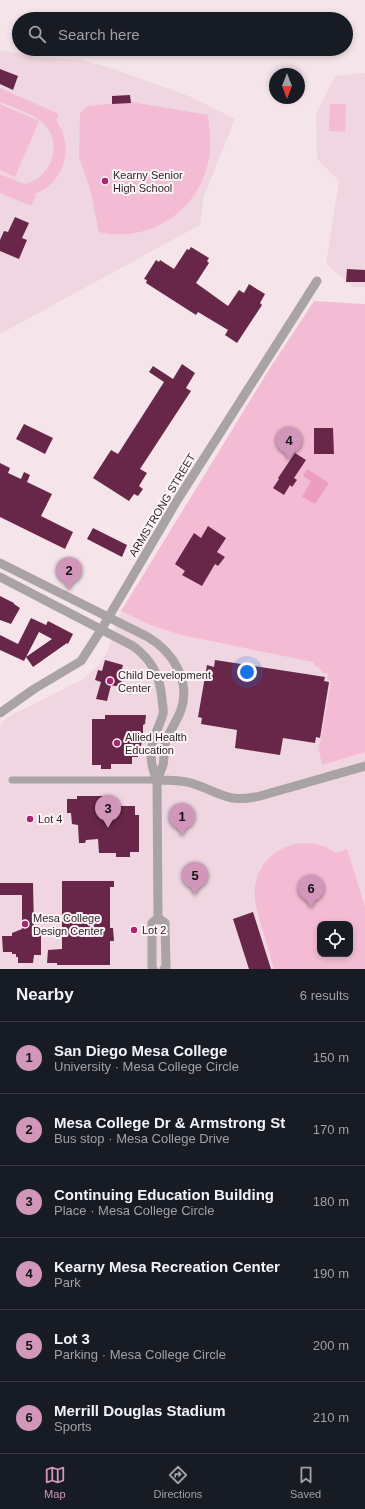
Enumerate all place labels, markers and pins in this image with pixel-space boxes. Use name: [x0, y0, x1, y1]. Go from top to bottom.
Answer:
place label: Kearny Senior High School: [113, 169, 183, 194]
marker: Kearny Senior High School: [100, 176, 110, 186]
pin: 4: [276, 427, 302, 460]
pin: 2: [56, 557, 82, 590]
place label: Child Development Center: [118, 669, 211, 694]
marker: Child Development Center: [105, 676, 115, 686]
place label: Allied Health Education: [125, 731, 187, 756]
marker: Allied Health Education: [112, 738, 122, 748]
pin: 3: [95, 795, 121, 828]
pin: 1: [169, 803, 195, 836]
place label: Lot 4: [38, 813, 62, 825]
marker: Lot 4: [25, 814, 35, 824]
pin: 5: [182, 862, 208, 895]
pin: 6: [298, 875, 324, 908]
place label: Mesa College Design Center: [33, 912, 104, 937]
marker: Mesa College Design Center: [20, 919, 30, 929]
place label: Lot 2: [142, 924, 166, 936]
marker: Lot 2: [129, 925, 139, 935]

